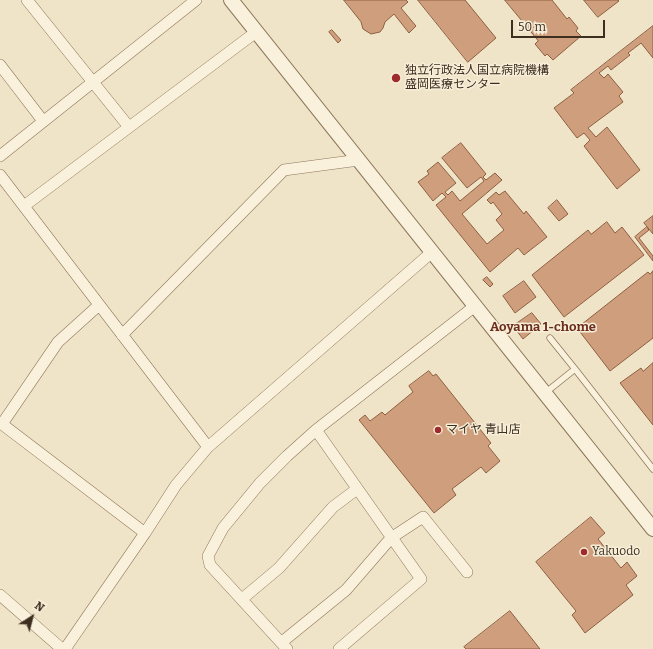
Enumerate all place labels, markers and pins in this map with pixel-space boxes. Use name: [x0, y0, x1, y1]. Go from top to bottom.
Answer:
place label: 独立行政法人国立病院機構 盛岡医療センター: [405, 64, 549, 92]
marker: 独立行政法人国立病院機構 盛岡医療センター: [390, 72, 402, 84]
place label: マイヤ 青山店: [446, 423, 520, 437]
marker: マイヤ 青山店: [433, 425, 443, 435]
place label: Yakuodo: [592, 545, 640, 559]
marker: Yakuodo: [579, 547, 589, 557]

